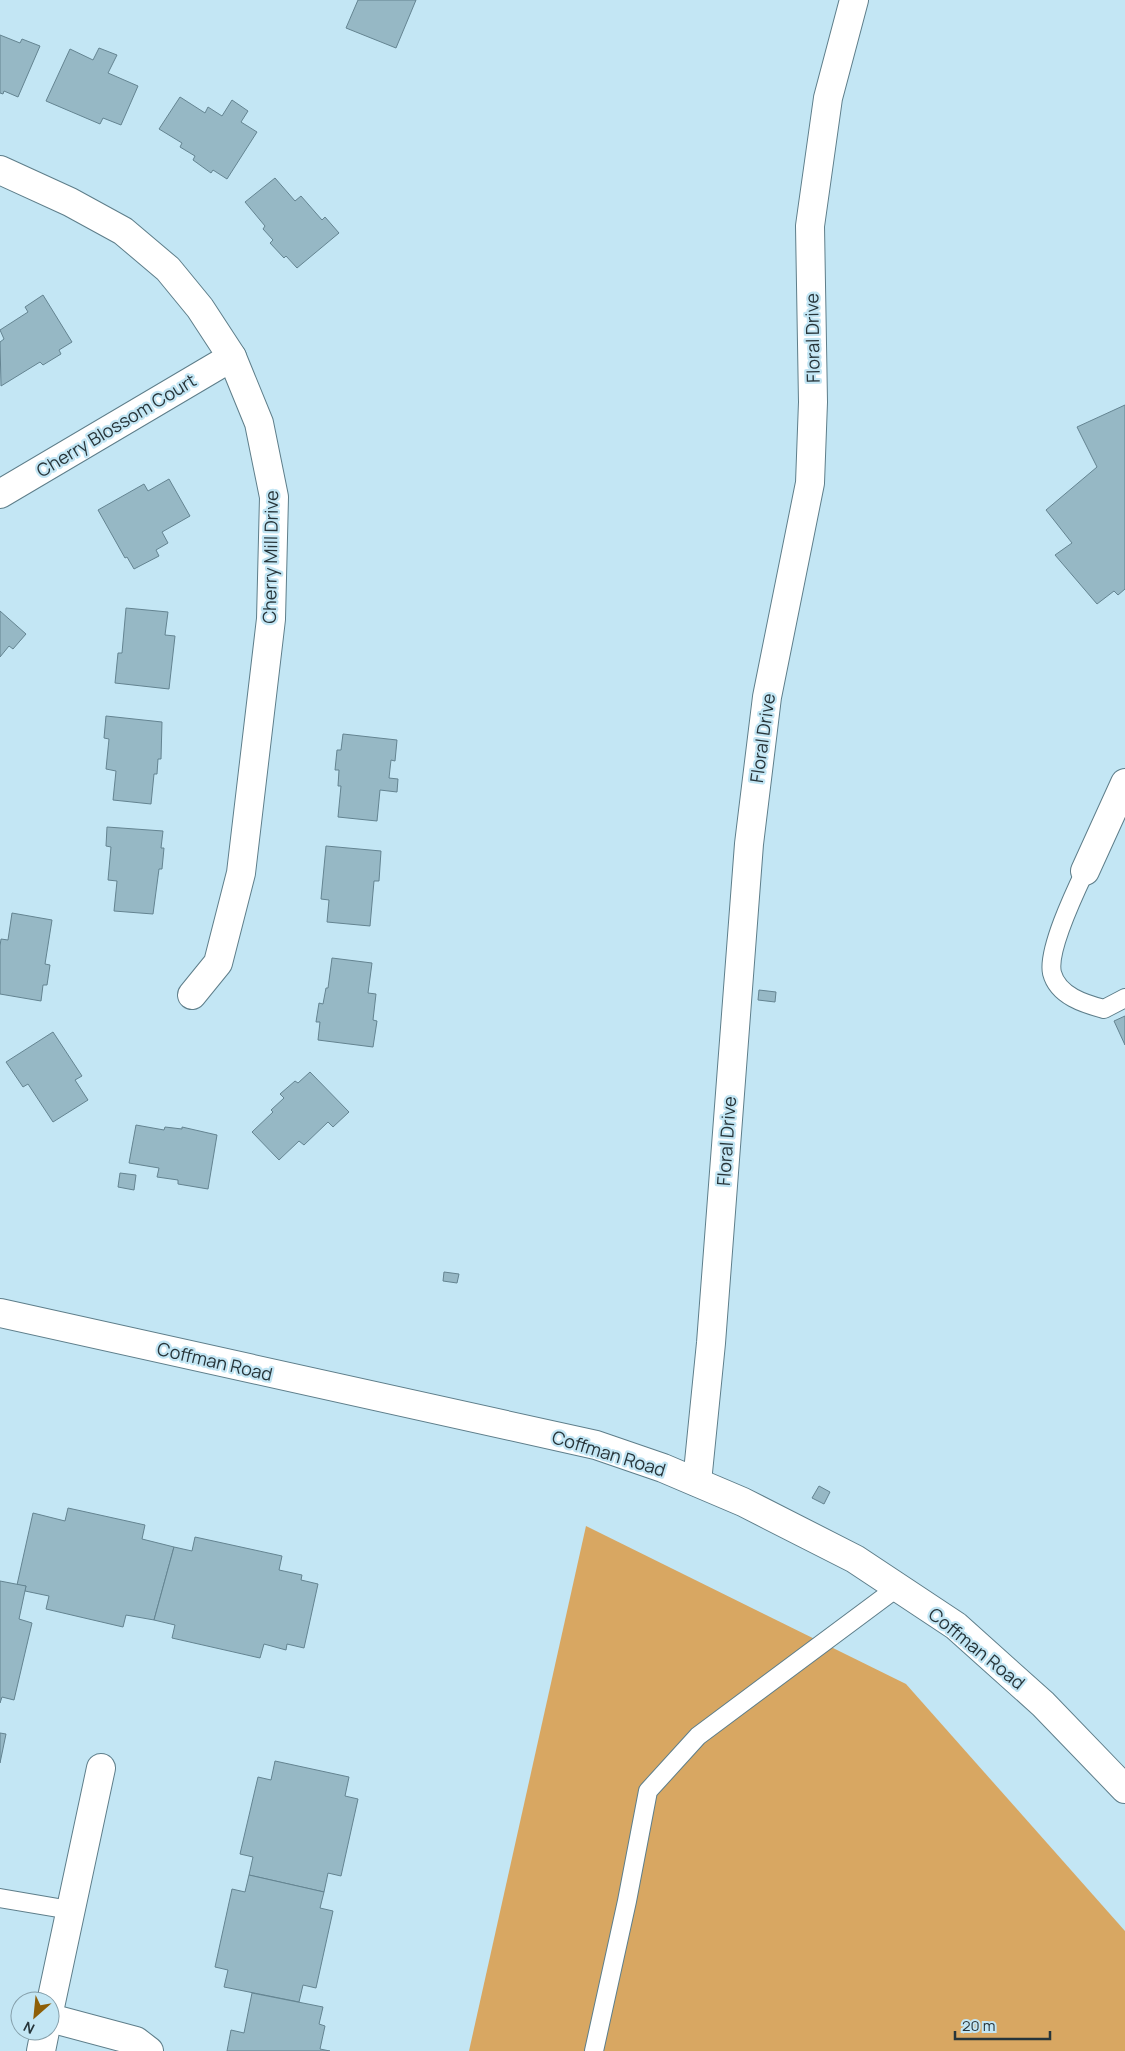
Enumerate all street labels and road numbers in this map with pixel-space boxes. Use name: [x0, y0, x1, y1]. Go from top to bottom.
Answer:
street label: Floral Drive: [799, 293, 825, 383]
street label: Cherry Blossom Court: [32, 368, 200, 482]
street label: Cherry Mill Drive: [257, 490, 283, 624]
street label: Floral Drive: [744, 692, 780, 784]
street label: Floral Drive: [711, 1095, 741, 1187]
street label: Coffman Road: [155, 1336, 275, 1386]
street label: Coffman Road: [549, 1424, 669, 1482]
street label: Coffman Road: [924, 1602, 1030, 1694]

